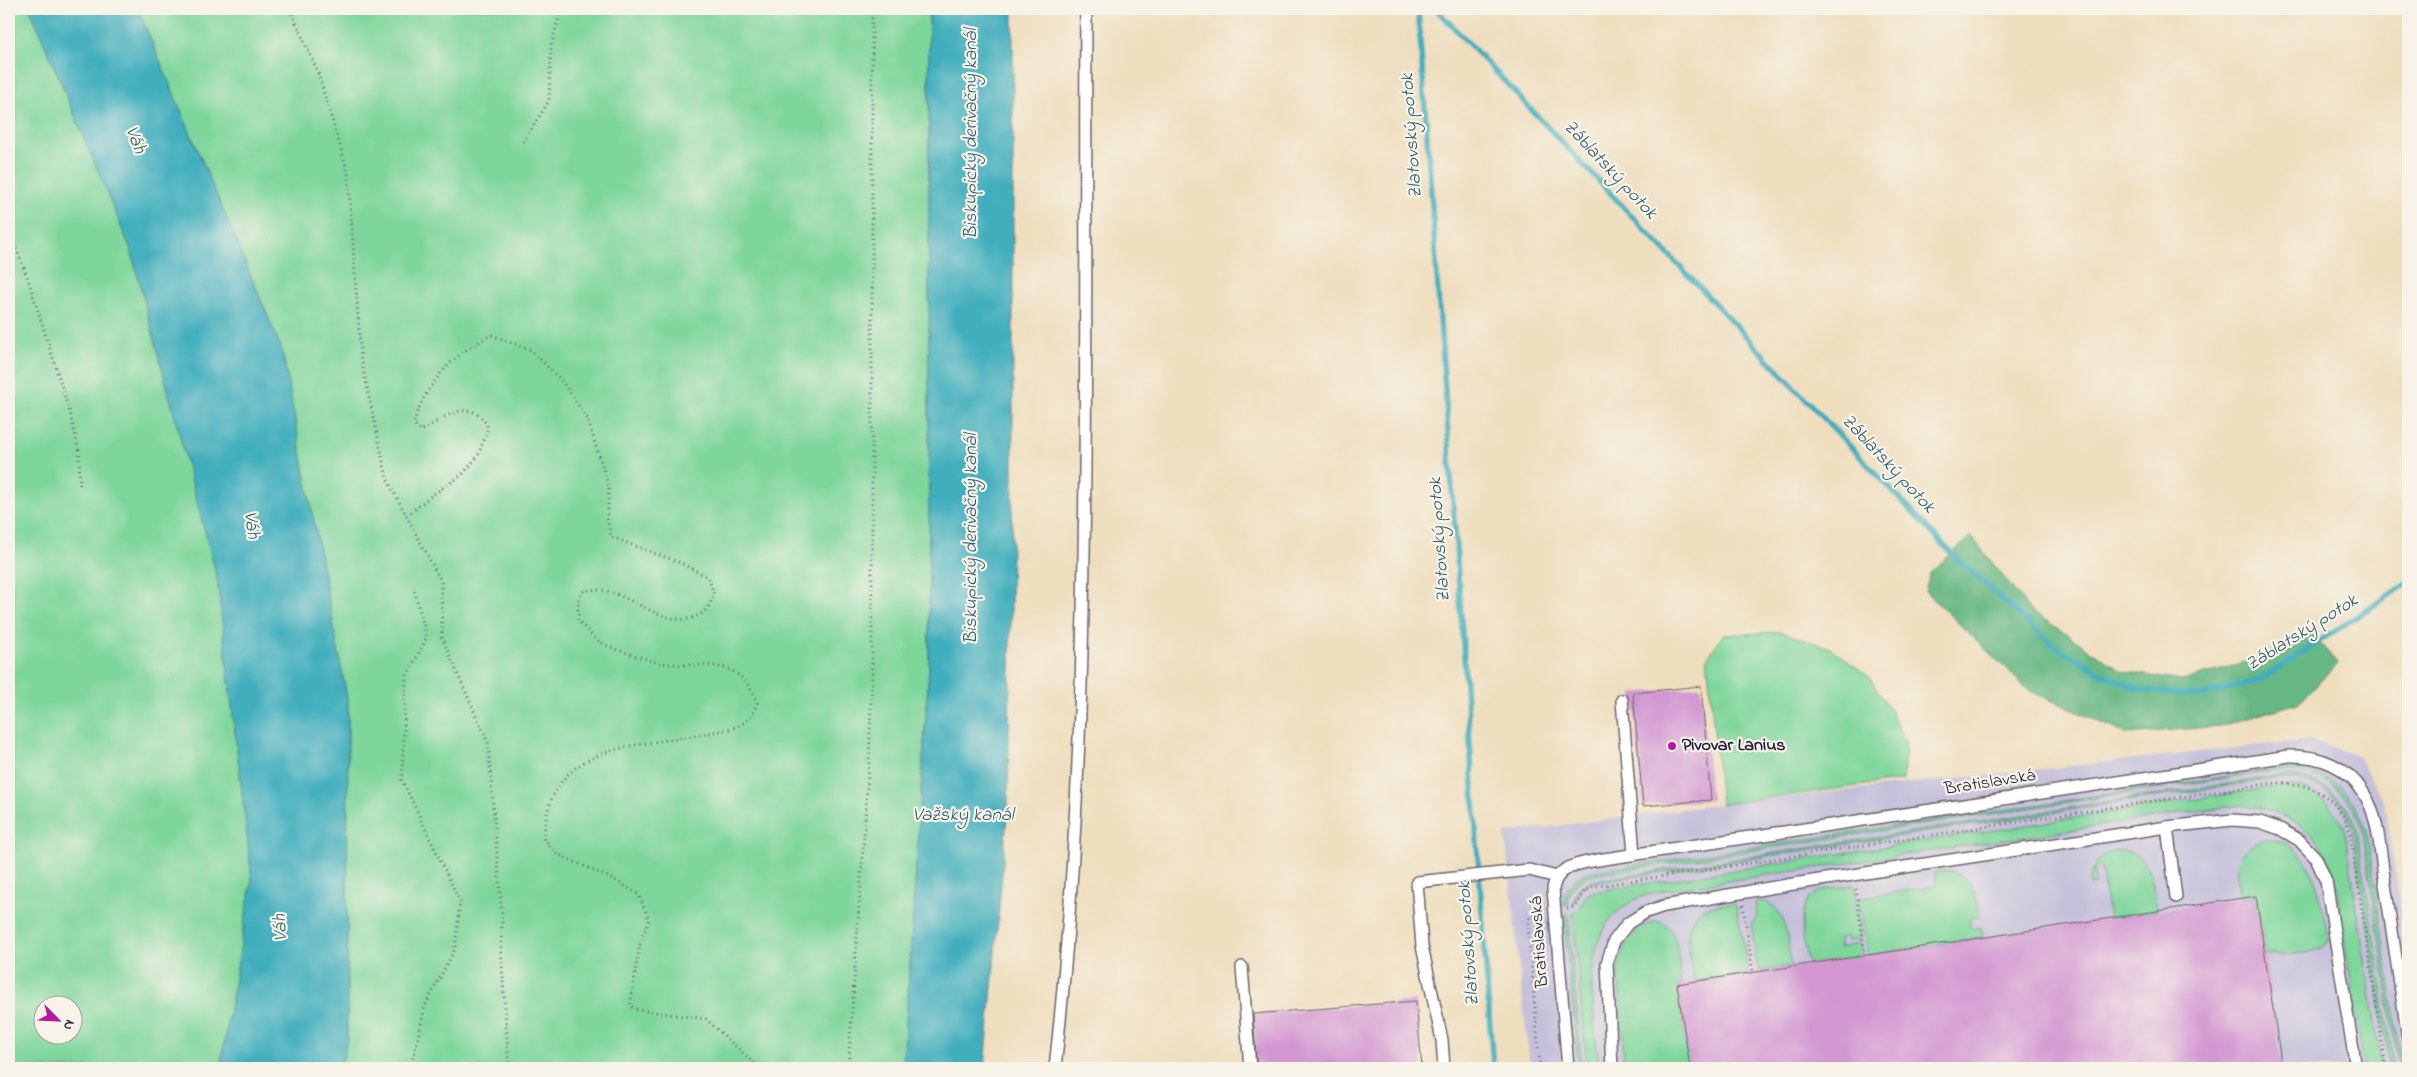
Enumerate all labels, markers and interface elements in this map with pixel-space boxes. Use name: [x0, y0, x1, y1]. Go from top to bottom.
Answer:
water label: Biskupický derivačný kanál: [958, 26, 985, 239]
water label: Zlatovský potok: [1394, 72, 1430, 199]
water label: Záblatský potok: [1557, 114, 1664, 226]
water label: Váh: [117, 122, 153, 159]
water label: Záblatský potok: [1835, 408, 1942, 520]
water label: Biskupický derivačný kanál: [958, 431, 985, 644]
water label: Zlatovský potok: [1422, 476, 1458, 603]
water label: Váh: [236, 509, 266, 541]
water label: Záblatský potok: [2241, 587, 2364, 678]
place label: Pivovar Lanius: [1682, 733, 1786, 759]
marker: Pivovar Lanius: [1666, 740, 1678, 752]
street label: Bratislavská: [1942, 763, 2037, 803]
water label: Važský kanál: [912, 802, 1016, 829]
water label: Zlatovský potok: [1451, 880, 1487, 1007]
street label: Bratislavská: [1524, 895, 1556, 990]
water label: Váh: [267, 913, 295, 942]
north arrow: [32, 994, 82, 1044]
text: N: [57, 1016, 80, 1033]

